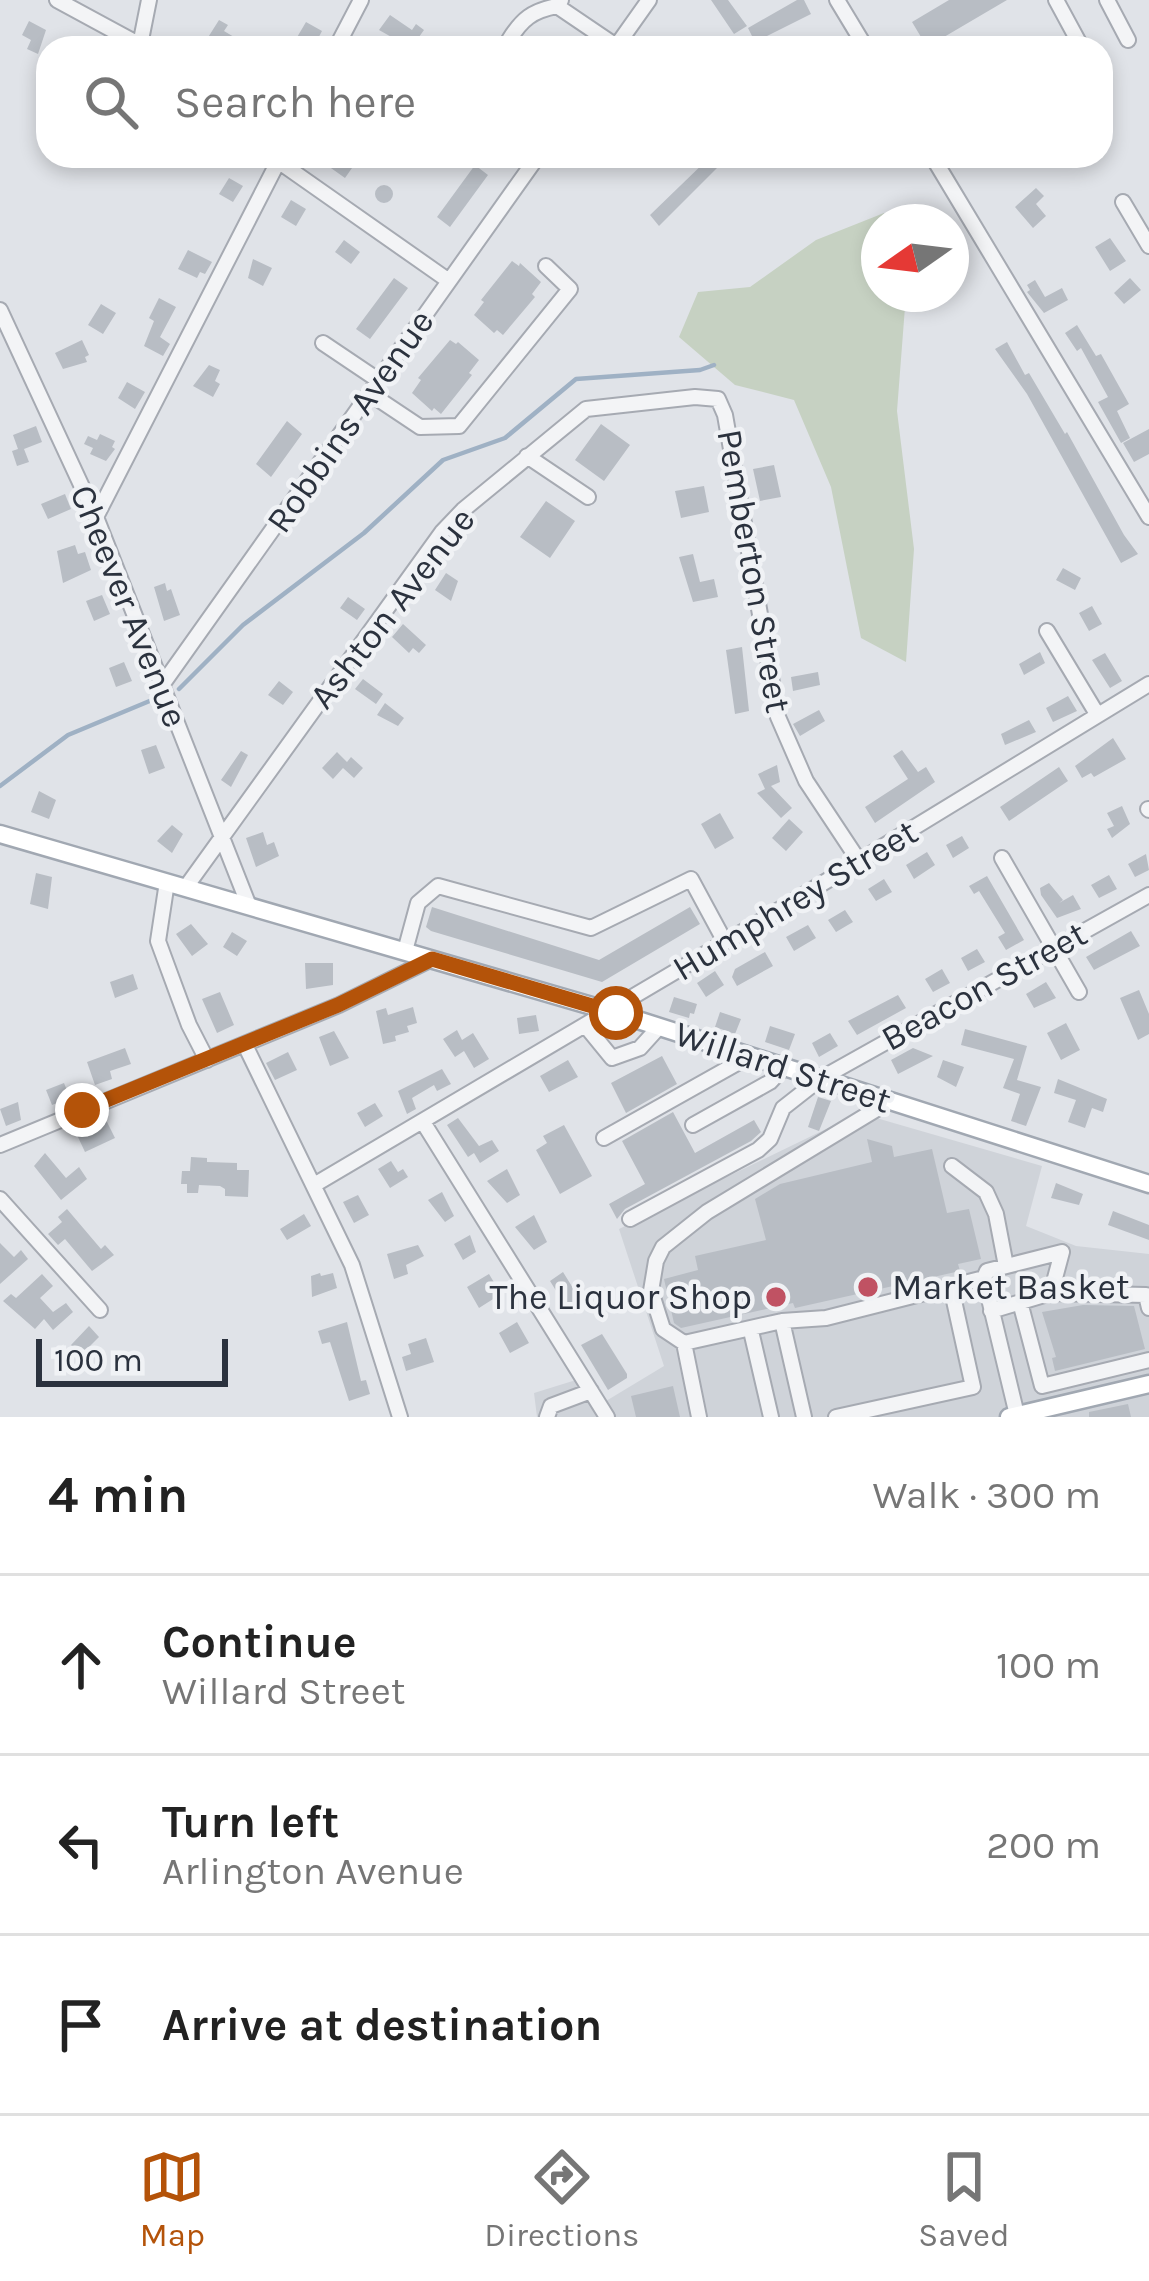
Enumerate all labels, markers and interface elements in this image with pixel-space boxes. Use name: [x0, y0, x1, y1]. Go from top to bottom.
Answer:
search box: [36, 36, 1113, 168]
icon: search: [78, 69, 144, 135]
text: Search here: [174, 76, 416, 128]
north arrow: [861, 204, 969, 312]
street label: Robbins Avenue: [257, 301, 443, 541]
street label: Pemberton Street: [708, 426, 800, 716]
street label: Cheever Avenue: [61, 479, 197, 733]
street label: Ashton Avenue: [301, 499, 483, 717]
street label: Humphrey Street: [665, 810, 925, 990]
street label: Beacon Street: [874, 912, 1094, 1060]
route start: [589, 986, 643, 1040]
street label: Willard Street: [670, 1012, 896, 1122]
route end: [55, 1083, 109, 1137]
place label: Market Basket: [892, 1266, 1130, 1308]
marker: Market Basket: [855, 1274, 881, 1300]
place label: The Liquor Shop: [489, 1276, 752, 1318]
marker: The Liquor Shop: [763, 1284, 789, 1310]
scale bar: [36, 1333, 228, 1386]
text: 100 m: [54, 1341, 143, 1379]
text: 4 min: [48, 1465, 188, 1525]
text: Walk · 300 m: [872, 1472, 1101, 1518]
text: Continue: [162, 1616, 357, 1668]
icon: ahead: [48, 1632, 114, 1698]
text: 100 m: [996, 1642, 1101, 1688]
text: Willard Street: [162, 1668, 405, 1714]
text: Turn left: [162, 1796, 339, 1848]
icon: left: [48, 1812, 114, 1878]
text: 200 m: [986, 1822, 1101, 1868]
text: Arlington Avenue: [162, 1848, 464, 1894]
icon: arrive: [48, 1992, 114, 2058]
text: Arrive at destination: [162, 1999, 602, 2051]
tab: Map: [139, 2144, 205, 2254]
tab: Directions: [484, 2144, 639, 2254]
tab: Saved: [918, 2144, 1010, 2254]

